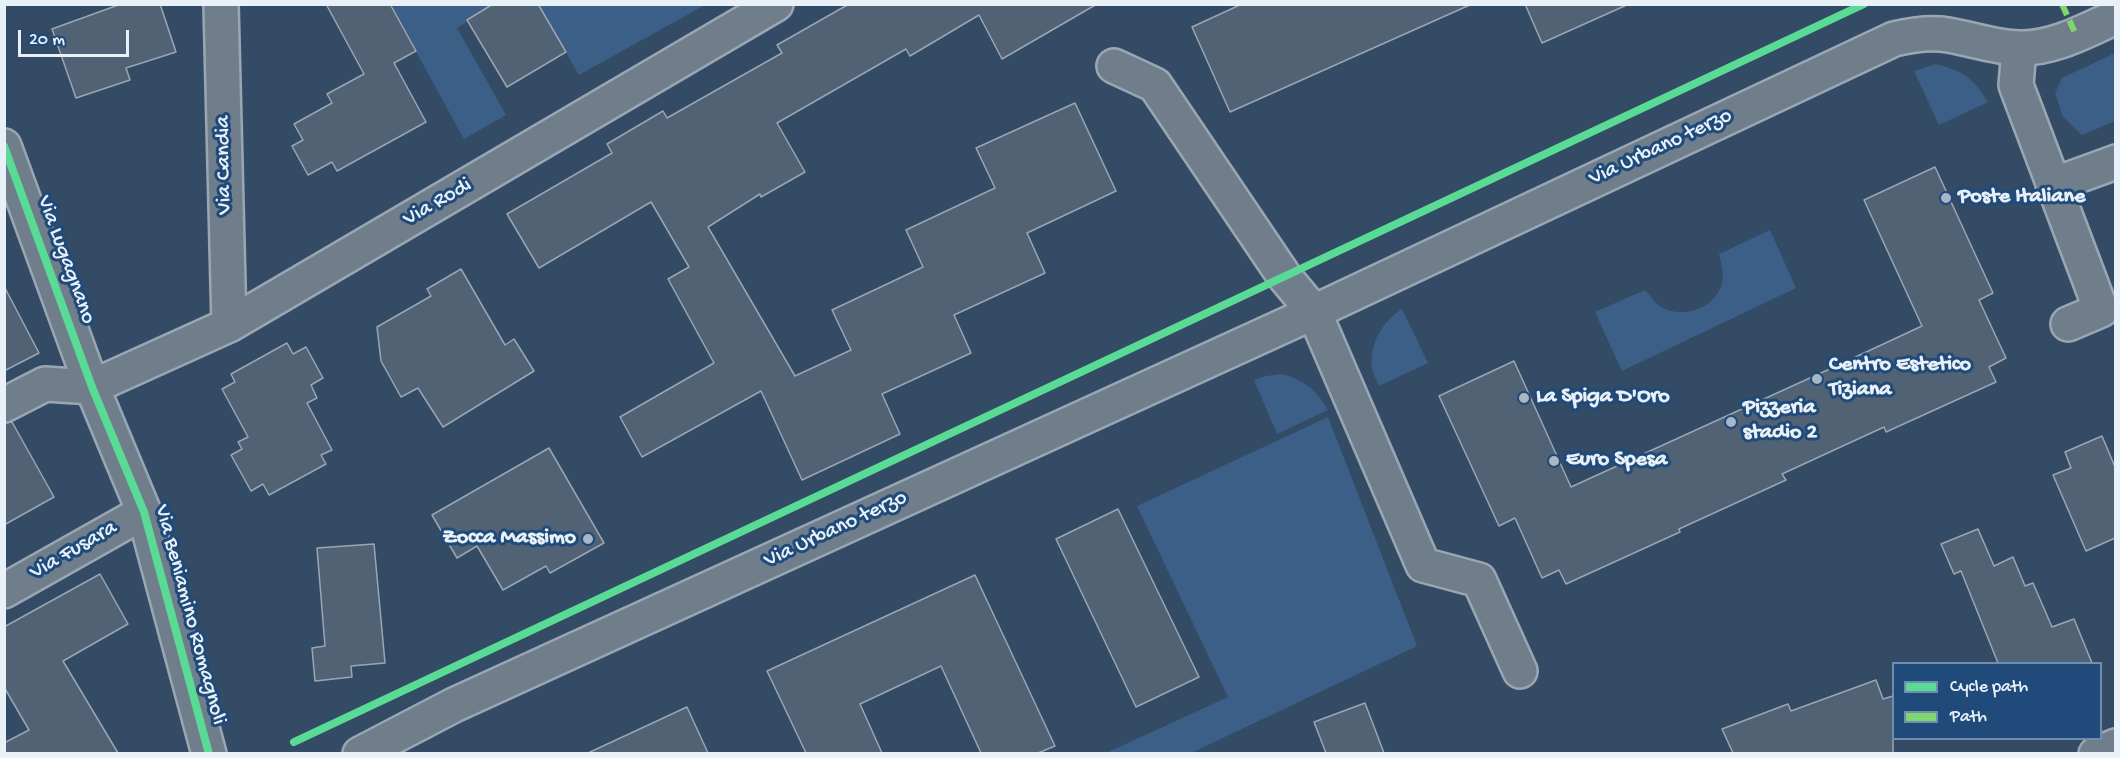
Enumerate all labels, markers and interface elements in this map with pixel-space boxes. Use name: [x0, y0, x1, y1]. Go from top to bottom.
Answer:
scale bar: [21, 18, 132, 56]
text: 20 m: [29, 30, 65, 51]
street label: Via Urbano terzo: [1585, 103, 1737, 193]
street label: Via Candia: [211, 115, 239, 215]
street label: Via Rodi: [399, 173, 477, 233]
place label: Poste Italiane: [1958, 185, 2085, 211]
marker: Poste Italiane: [1939, 191, 1953, 205]
street label: Via Lugagnano: [30, 192, 100, 328]
place label: Centro Estetico Tiziana: [1829, 353, 1971, 404]
marker: Centro Estetico Tiziana: [1810, 372, 1824, 386]
place label: La Spiga D'Oro: [1536, 385, 1670, 411]
marker: La Spiga D'Oro: [1517, 391, 1531, 405]
place label: Pizzeria stadio 2: [1743, 396, 1817, 448]
marker: Pizzeria stadio 2: [1724, 415, 1738, 429]
place label: Euro Spesa: [1566, 448, 1667, 474]
marker: Euro Spesa: [1547, 454, 1561, 468]
street label: Via Urbano terzo: [760, 485, 912, 575]
street label: Via Beniamino Romagnoli: [147, 502, 231, 728]
street label: Via Fusara: [26, 515, 122, 587]
place label: Zocca Massimo: [442, 526, 576, 552]
marker: Zocca Massimo: [581, 532, 595, 546]
legend: [1892, 662, 2102, 740]
text: Cycle path: [1950, 677, 2028, 698]
text: Path: [1950, 707, 1987, 728]

